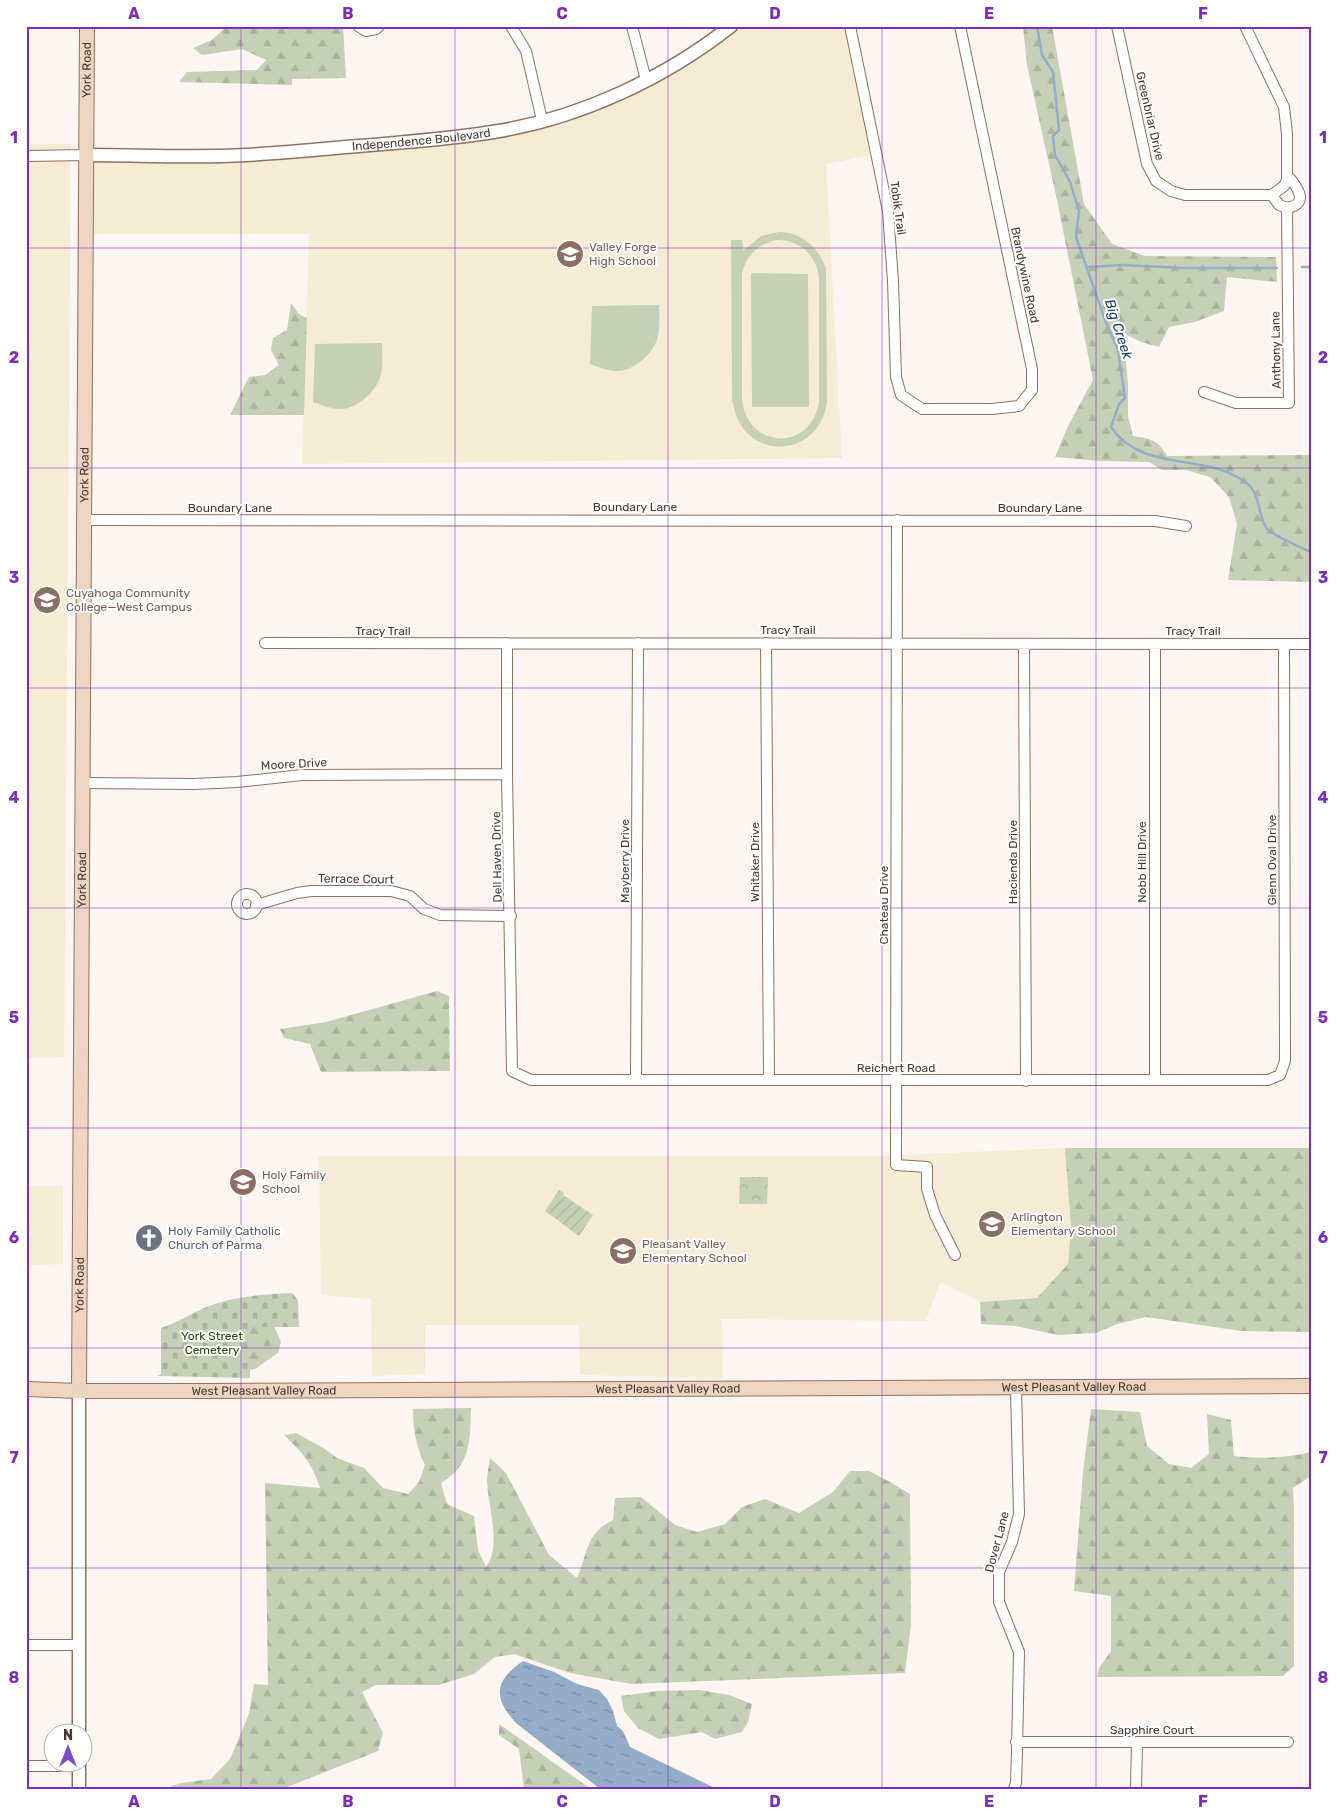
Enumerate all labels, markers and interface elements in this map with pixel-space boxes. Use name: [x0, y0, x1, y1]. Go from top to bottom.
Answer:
text: A: [128, 4, 140, 23]
text: B: [342, 4, 354, 23]
text: C: [556, 4, 568, 23]
text: D: [769, 4, 781, 23]
text: E: [984, 4, 994, 23]
text: F: [1198, 4, 1208, 23]
street label: York Road: [80, 42, 94, 98]
street label: Greenbriar Drive: [1133, 70, 1167, 162]
street label: Independence Boulevard: [351, 126, 492, 154]
text: 1: [10, 128, 18, 147]
text: 1: [1319, 128, 1327, 147]
street label: Tobik Trail: [887, 180, 909, 236]
street label: Brandywine Road: [1008, 226, 1042, 324]
school or university icon: Valley Forge High School: [555, 239, 585, 269]
place label: Valley Forge High School: [589, 240, 657, 268]
water label: Big Creek: [1101, 297, 1136, 362]
street label: Anthony Lane: [1268, 311, 1284, 389]
text: 2: [9, 348, 19, 367]
text: 2: [1318, 348, 1328, 367]
street label: York Road: [77, 447, 92, 503]
street label: Boundary Lane: [593, 500, 677, 514]
street label: Boundary Lane: [188, 501, 272, 515]
street label: Boundary Lane: [998, 501, 1082, 515]
text: 3: [9, 568, 19, 587]
text: 3: [1318, 568, 1328, 587]
school or university icon: Cuyahoga Community College—West Campus: [32, 585, 62, 615]
place label: Cuyahoga Community College—West Campus: [66, 586, 192, 614]
street label: Tracy Trail: [760, 623, 816, 637]
street label: Tracy Trail: [355, 624, 411, 638]
street label: Tracy Trail: [1165, 624, 1221, 638]
street label: Moore Drive: [261, 755, 328, 773]
text: 4: [9, 788, 20, 807]
text: 4: [1318, 788, 1329, 807]
street label: Dell Haven Drive: [489, 811, 505, 903]
street label: Glenn Oval Drive: [1265, 814, 1279, 906]
street label: Mayberry Drive: [618, 819, 632, 903]
street label: Hacienda Drive: [1006, 820, 1020, 904]
street label: Nobb Hill Drive: [1135, 821, 1149, 903]
street label: Whitaker Drive: [748, 822, 762, 902]
street label: York Road: [75, 852, 89, 908]
street label: Chateau Drive: [877, 865, 891, 944]
street label: Terrace Court: [318, 871, 394, 887]
text: 5: [9, 1008, 19, 1027]
text: 5: [1318, 1008, 1328, 1027]
street label: Reichert Road: [857, 1061, 935, 1075]
school or university icon: Holy Family School: [228, 1167, 258, 1197]
place label: Holy Family School: [262, 1168, 326, 1196]
school or university icon: Arlington Elementary School: [977, 1209, 1007, 1239]
place label: Arlington Elementary School: [1011, 1210, 1116, 1238]
church icon: Holy Family Catholic Church of Parma: [134, 1223, 164, 1253]
place label: Holy Family Catholic Church of Parma: [168, 1224, 281, 1252]
text: 6: [9, 1228, 19, 1247]
text: 6: [1318, 1228, 1328, 1247]
school or university icon: Pleasant Valley Elementary School: [608, 1236, 638, 1266]
place label: Pleasant Valley Elementary School: [642, 1237, 747, 1265]
street label: York Road: [72, 1257, 87, 1313]
park label: York Street Cemetery: [181, 1329, 243, 1357]
street label: West Pleasant Valley Road: [1001, 1380, 1146, 1394]
street label: West Pleasant Valley Road: [595, 1382, 741, 1396]
street label: West Pleasant Valley Road: [191, 1383, 337, 1398]
text: 7: [9, 1448, 19, 1467]
text: 7: [1318, 1448, 1328, 1467]
street label: Dover Lane: [982, 1510, 1012, 1574]
text: 8: [9, 1668, 20, 1687]
text: 8: [1318, 1668, 1329, 1687]
north arrow: [42, 1722, 92, 1772]
street label: Sapphire Court: [1110, 1723, 1194, 1737]
text: N: [63, 1727, 73, 1744]
text: A: [128, 1792, 140, 1811]
text: B: [342, 1792, 354, 1811]
text: C: [556, 1792, 568, 1811]
text: D: [769, 1792, 781, 1811]
text: E: [984, 1792, 994, 1811]
text: F: [1198, 1792, 1208, 1811]

